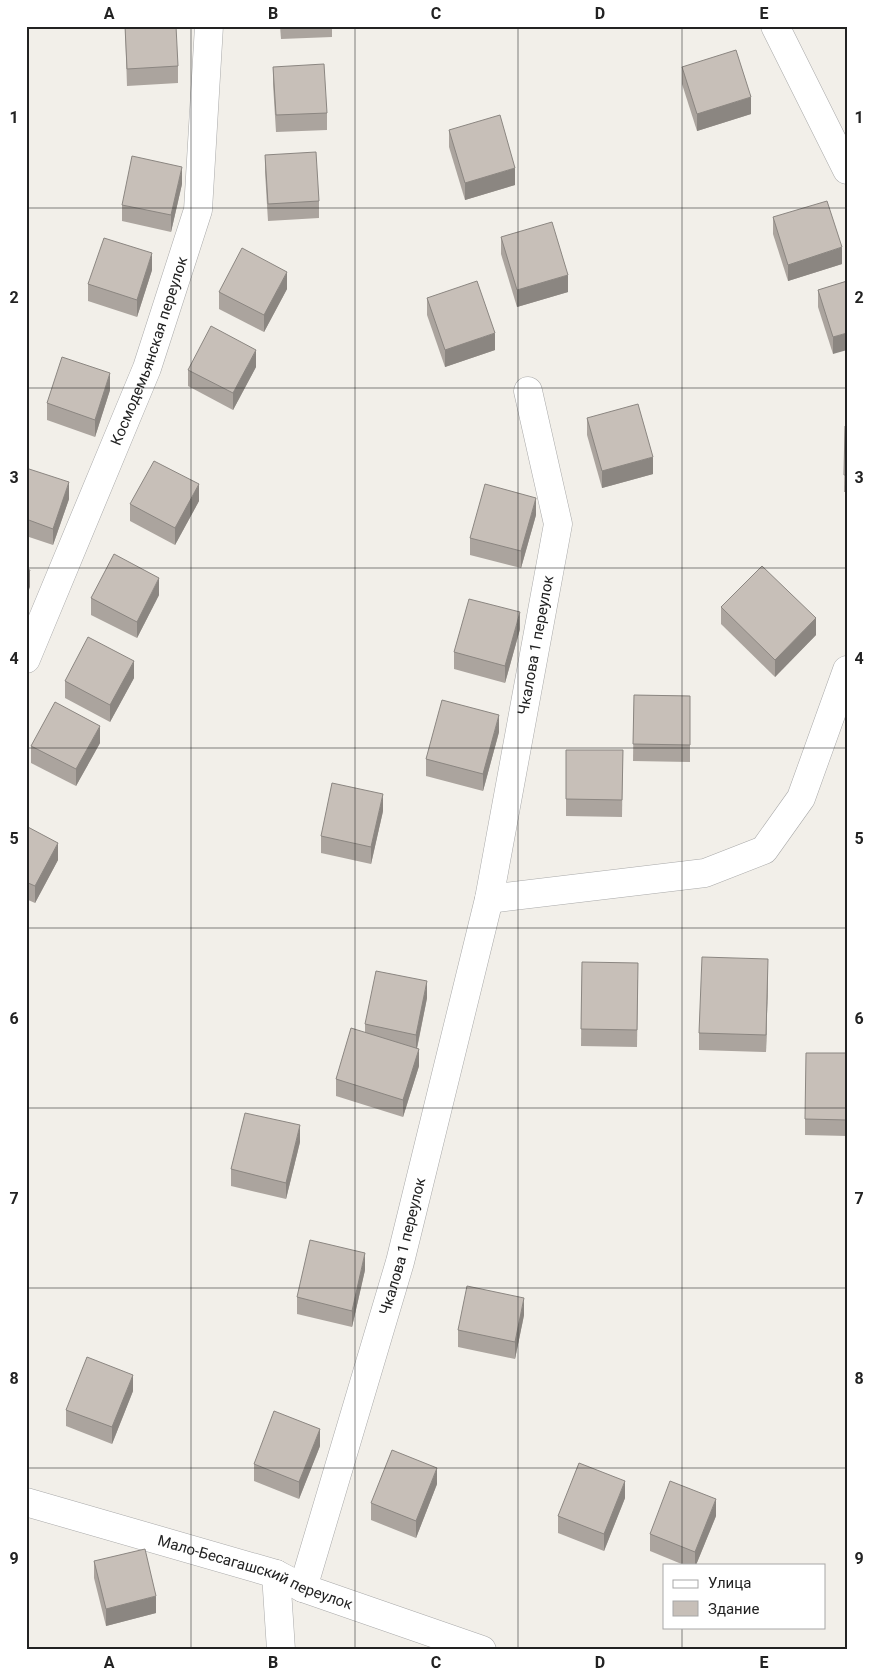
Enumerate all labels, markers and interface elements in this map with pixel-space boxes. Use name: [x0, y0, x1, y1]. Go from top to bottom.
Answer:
text: A: [104, 4, 115, 23]
text: B: [268, 4, 278, 23]
text: C: [431, 4, 441, 23]
text: D: [595, 4, 605, 23]
text: E: [760, 4, 769, 23]
text: 1: [9, 108, 19, 127]
text: 1: [854, 108, 864, 127]
street label: Космодемьянская переулок: [107, 254, 191, 448]
text: 2: [9, 288, 19, 307]
text: 2: [854, 288, 864, 307]
text: 3: [9, 468, 19, 487]
text: 3: [854, 468, 864, 487]
street label: Чкалова 1 переулок: [514, 574, 557, 716]
text: 4: [9, 649, 19, 668]
text: 4: [854, 649, 864, 668]
text: 5: [9, 829, 19, 848]
text: 5: [854, 829, 864, 848]
text: 6: [9, 1009, 19, 1028]
text: 6: [854, 1009, 864, 1028]
street label: Чкалова 1 переулок: [376, 1176, 429, 1317]
text: 7: [9, 1189, 19, 1208]
text: 7: [854, 1189, 864, 1208]
text: 8: [9, 1369, 19, 1388]
text: 8: [854, 1369, 864, 1388]
street label: Мало-Бесагашский переулок: [156, 1531, 355, 1613]
text: 9: [9, 1549, 19, 1568]
text: 9: [854, 1549, 864, 1568]
legend: [663, 1564, 826, 1628]
text: Улица: [708, 1574, 751, 1592]
text: Здание: [708, 1600, 759, 1618]
text: A: [104, 1653, 115, 1672]
text: B: [268, 1653, 278, 1672]
text: C: [431, 1653, 441, 1672]
text: D: [595, 1653, 605, 1672]
text: E: [760, 1653, 769, 1672]

